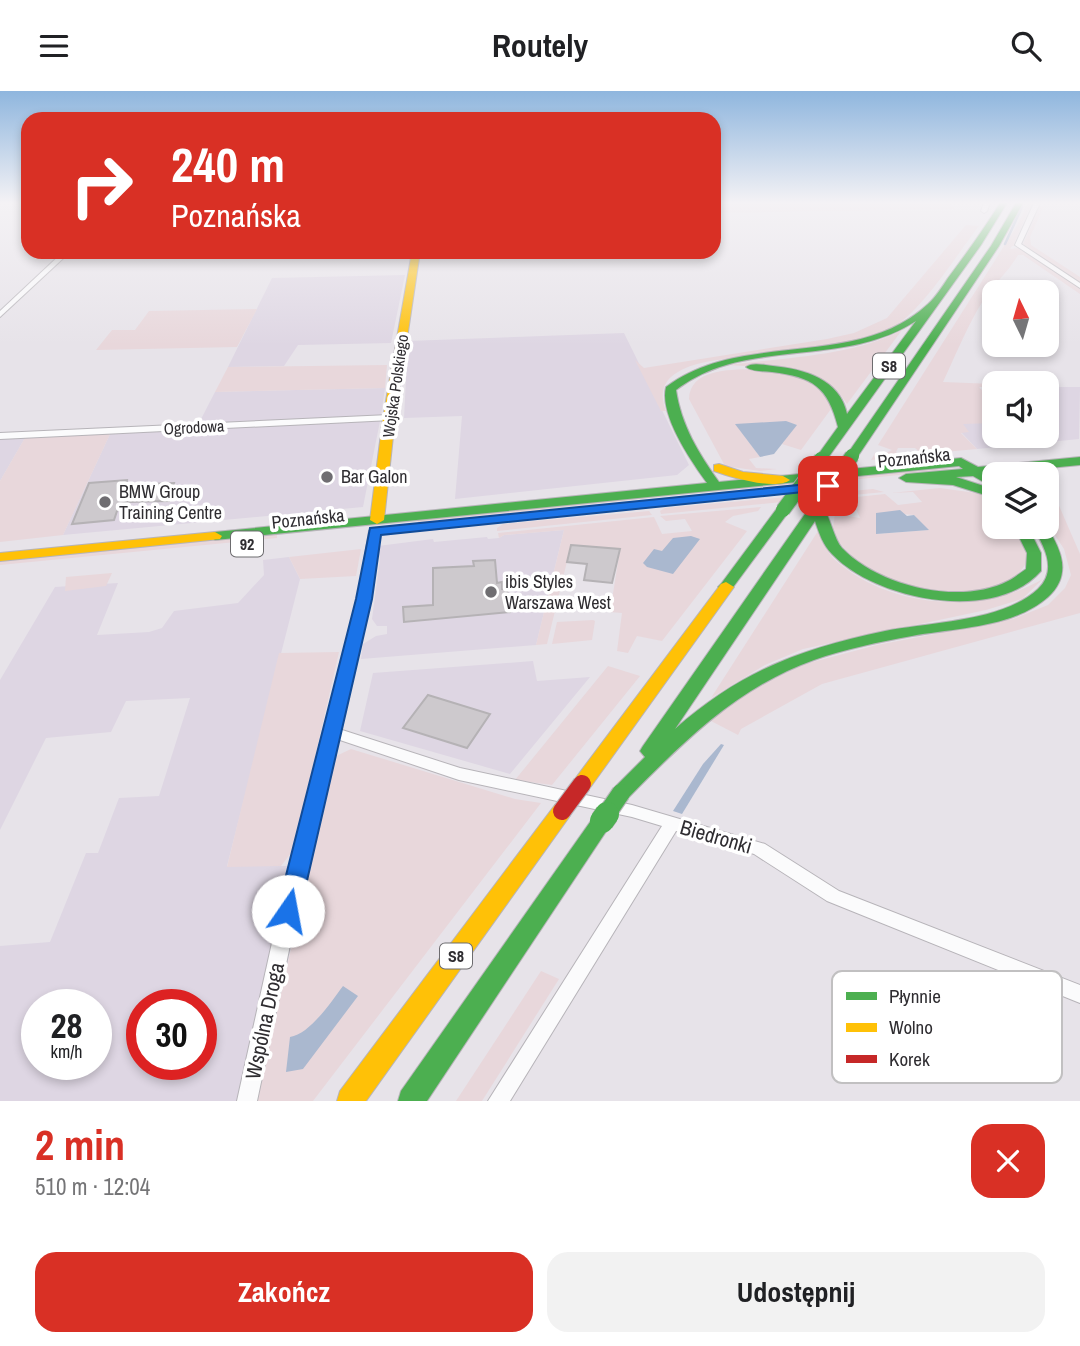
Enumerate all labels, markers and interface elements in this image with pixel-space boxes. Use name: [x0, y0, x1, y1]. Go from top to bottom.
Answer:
text: Routely: [492, 24, 588, 67]
icon: menu: [35, 27, 73, 65]
icon: search: [1007, 27, 1045, 65]
text: 240 m: [171, 131, 285, 197]
icon: right: [56, 140, 147, 231]
text: Poznańska: [171, 194, 301, 237]
north arrow: [982, 280, 1059, 357]
map controls: [982, 280, 1059, 539]
street label: Wojska Polskiego: [377, 333, 413, 439]
road number: S8: [873, 353, 905, 379]
button: sound: [982, 371, 1059, 448]
street label: Ogrodowa: [163, 414, 225, 440]
street label: Poznańska: [876, 441, 952, 474]
pin: [798, 456, 858, 516]
button: layers: [982, 462, 1059, 539]
place label: Bar Galon: [341, 464, 407, 489]
icon: arrive: [809, 467, 847, 505]
marker: Bar Galon: [319, 469, 335, 485]
place label: BMW Group Training Centre: [119, 479, 222, 525]
marker: BMW Group Training Centre: [97, 494, 113, 510]
street label: Poznańska: [270, 502, 346, 535]
road number: 92: [231, 531, 263, 557]
place label: ibis Styles Warszawa West: [505, 569, 611, 615]
marker: ibis Styles Warszawa West: [483, 584, 499, 600]
street label: Biedronki: [677, 812, 756, 861]
position arrow: [251, 874, 325, 948]
road number: S8: [440, 943, 472, 969]
street label: Wspólna Droga: [238, 959, 291, 1082]
legend: [832, 971, 1062, 1083]
text: Płynnie: [889, 983, 941, 1009]
speed limit sign: 30: [126, 989, 217, 1080]
text: 28: [51, 1002, 82, 1049]
text: Wolno: [889, 1014, 933, 1040]
text: km/h: [51, 1039, 83, 1064]
text: Korek: [889, 1046, 930, 1072]
text: 2 min: [35, 1117, 125, 1173]
button: close: [971, 1124, 1045, 1198]
text: 510 m · 12:04: [35, 1171, 150, 1202]
button: Zakończ: [35, 1252, 533, 1332]
button: Udostępnij: [547, 1252, 1045, 1332]

